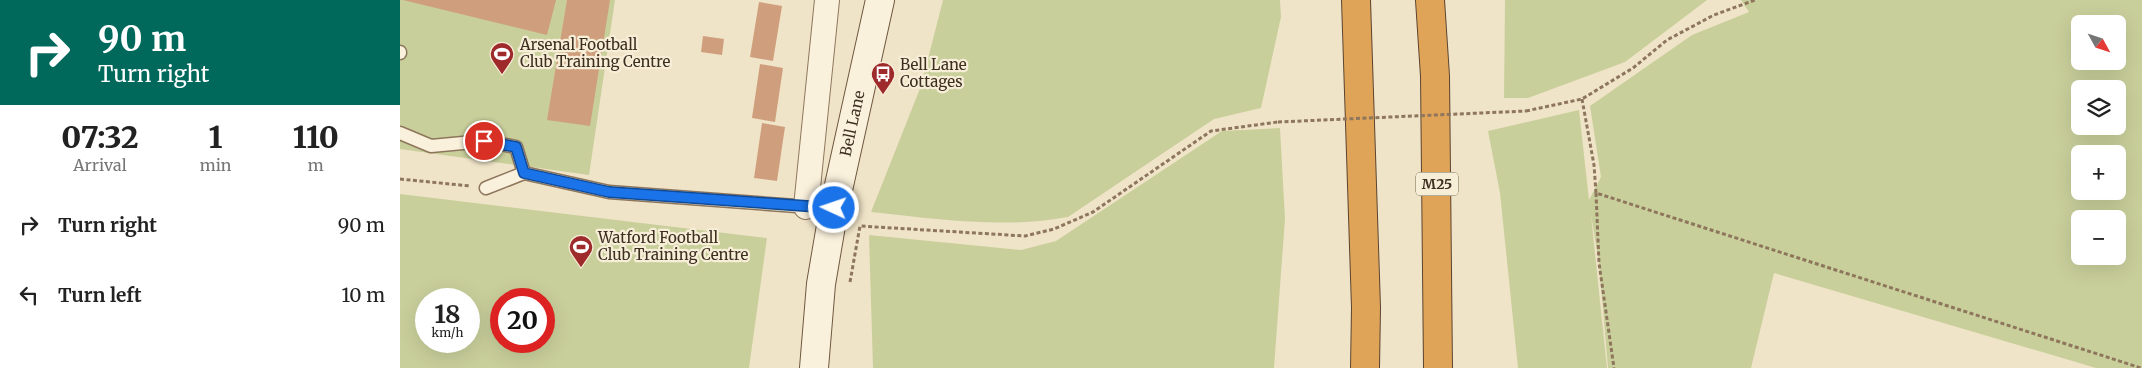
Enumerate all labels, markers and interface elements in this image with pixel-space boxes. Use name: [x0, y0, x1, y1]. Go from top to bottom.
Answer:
north arrow: [2071, 15, 2126, 70]
map controls: [2071, 15, 2126, 265]
text: 90 m: [98, 17, 186, 61]
icon: right: [15, 20, 80, 85]
place label: Arsenal Football Club Training Centre: [519, 35, 671, 71]
sports icon: Arsenal Football Club Training Centre: [489, 41, 515, 75]
place label: Bell Lane Cottages: [900, 55, 967, 91]
text: Turn right: [98, 60, 209, 88]
bus stop icon: Bell Lane Cottages: [870, 61, 896, 95]
button: layers: [2071, 80, 2126, 135]
street label: Bell Lane: [836, 89, 869, 158]
text: 07:32: [61, 118, 139, 156]
text: 1: [209, 118, 223, 156]
text: 110: [293, 118, 339, 156]
pin: [463, 120, 505, 162]
icon: arrive: [470, 127, 498, 155]
button: +: [2071, 145, 2126, 200]
text: Arrival: [73, 155, 127, 175]
text: min: [200, 155, 231, 175]
text: m: [308, 155, 324, 175]
road number: M25: [1416, 172, 1458, 195]
position arrow: [807, 181, 859, 233]
button: −: [2071, 210, 2126, 265]
icon: right: [15, 211, 43, 239]
text: Turn right: [58, 213, 157, 237]
text: 90 m: [338, 213, 385, 237]
place label: Watford Football Club Training Centre: [597, 228, 749, 264]
sports icon: Watford Football Club Training Centre: [568, 234, 594, 268]
icon: left: [15, 281, 43, 309]
text: Turn left: [58, 283, 142, 307]
text: 10 m: [342, 283, 385, 307]
speed limit sign: 20: [490, 288, 555, 353]
text: 18: [434, 298, 461, 330]
text: km/h: [432, 325, 463, 340]

